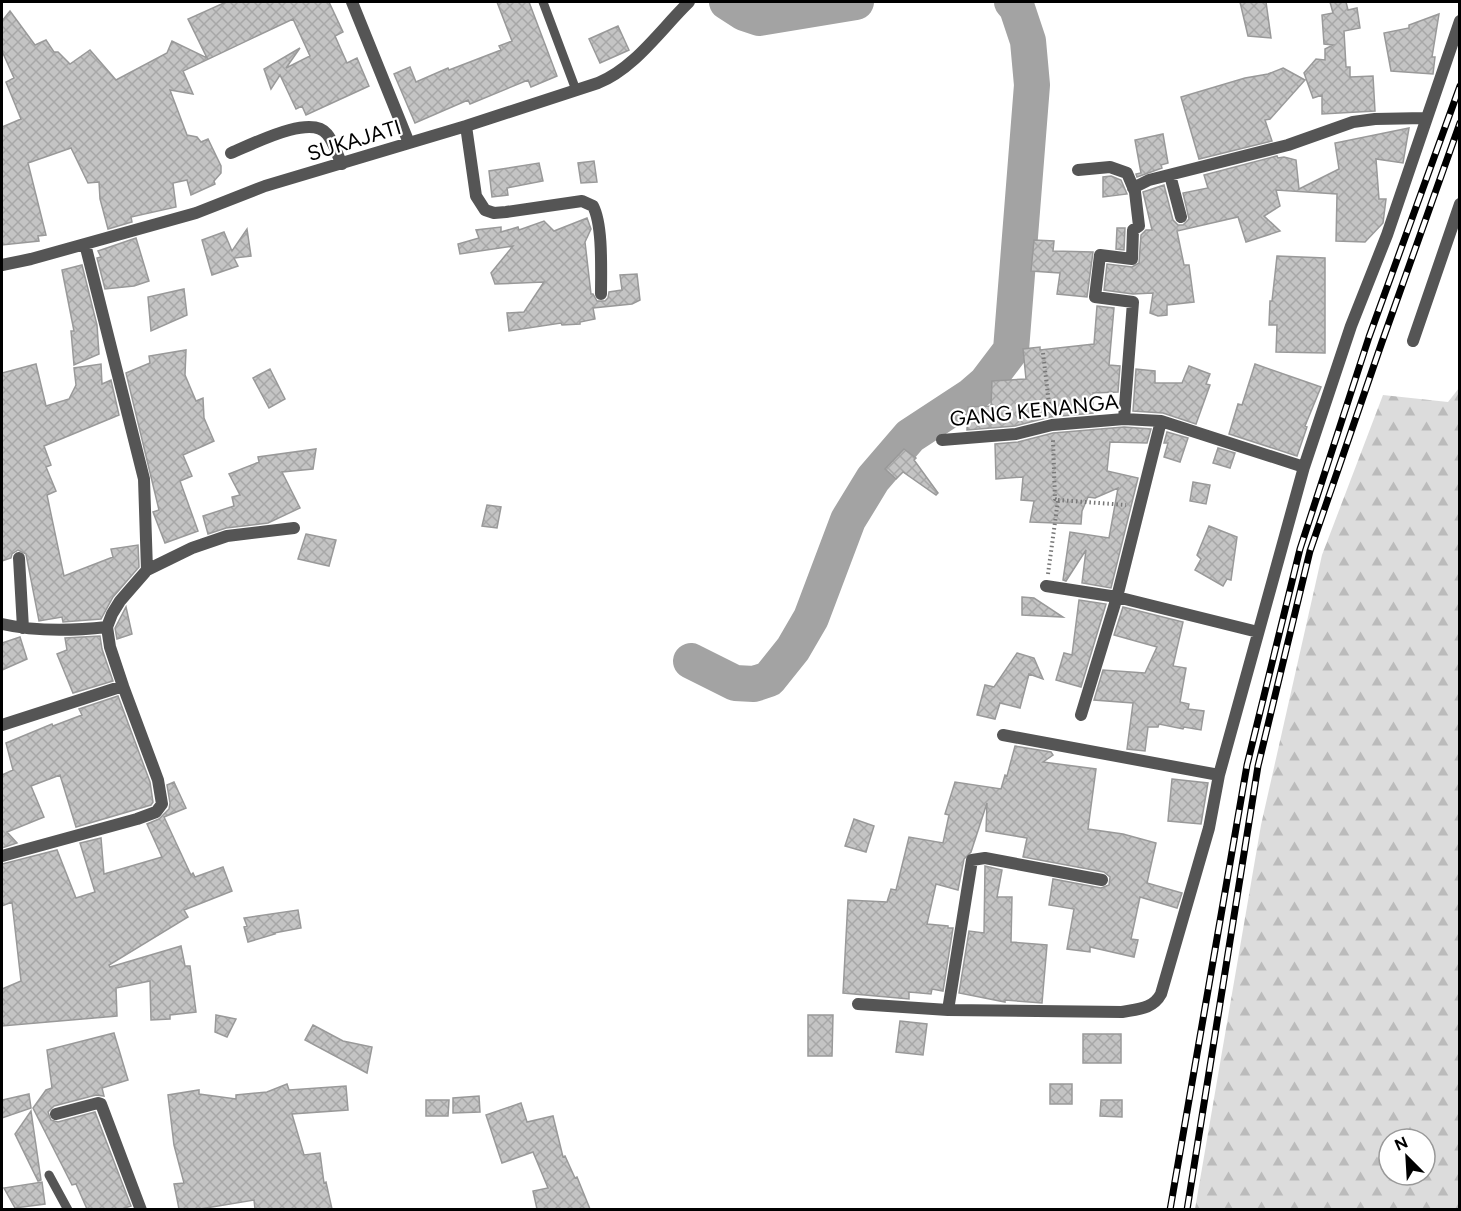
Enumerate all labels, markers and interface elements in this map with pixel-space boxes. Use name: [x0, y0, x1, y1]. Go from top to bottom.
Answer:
street label: SUKAJATI: [304, 114, 404, 166]
street label: GANG KENANGA: [948, 389, 1120, 431]
north arrow: [1377, 1127, 1437, 1187]
text: N: [1392, 1133, 1411, 1155]

